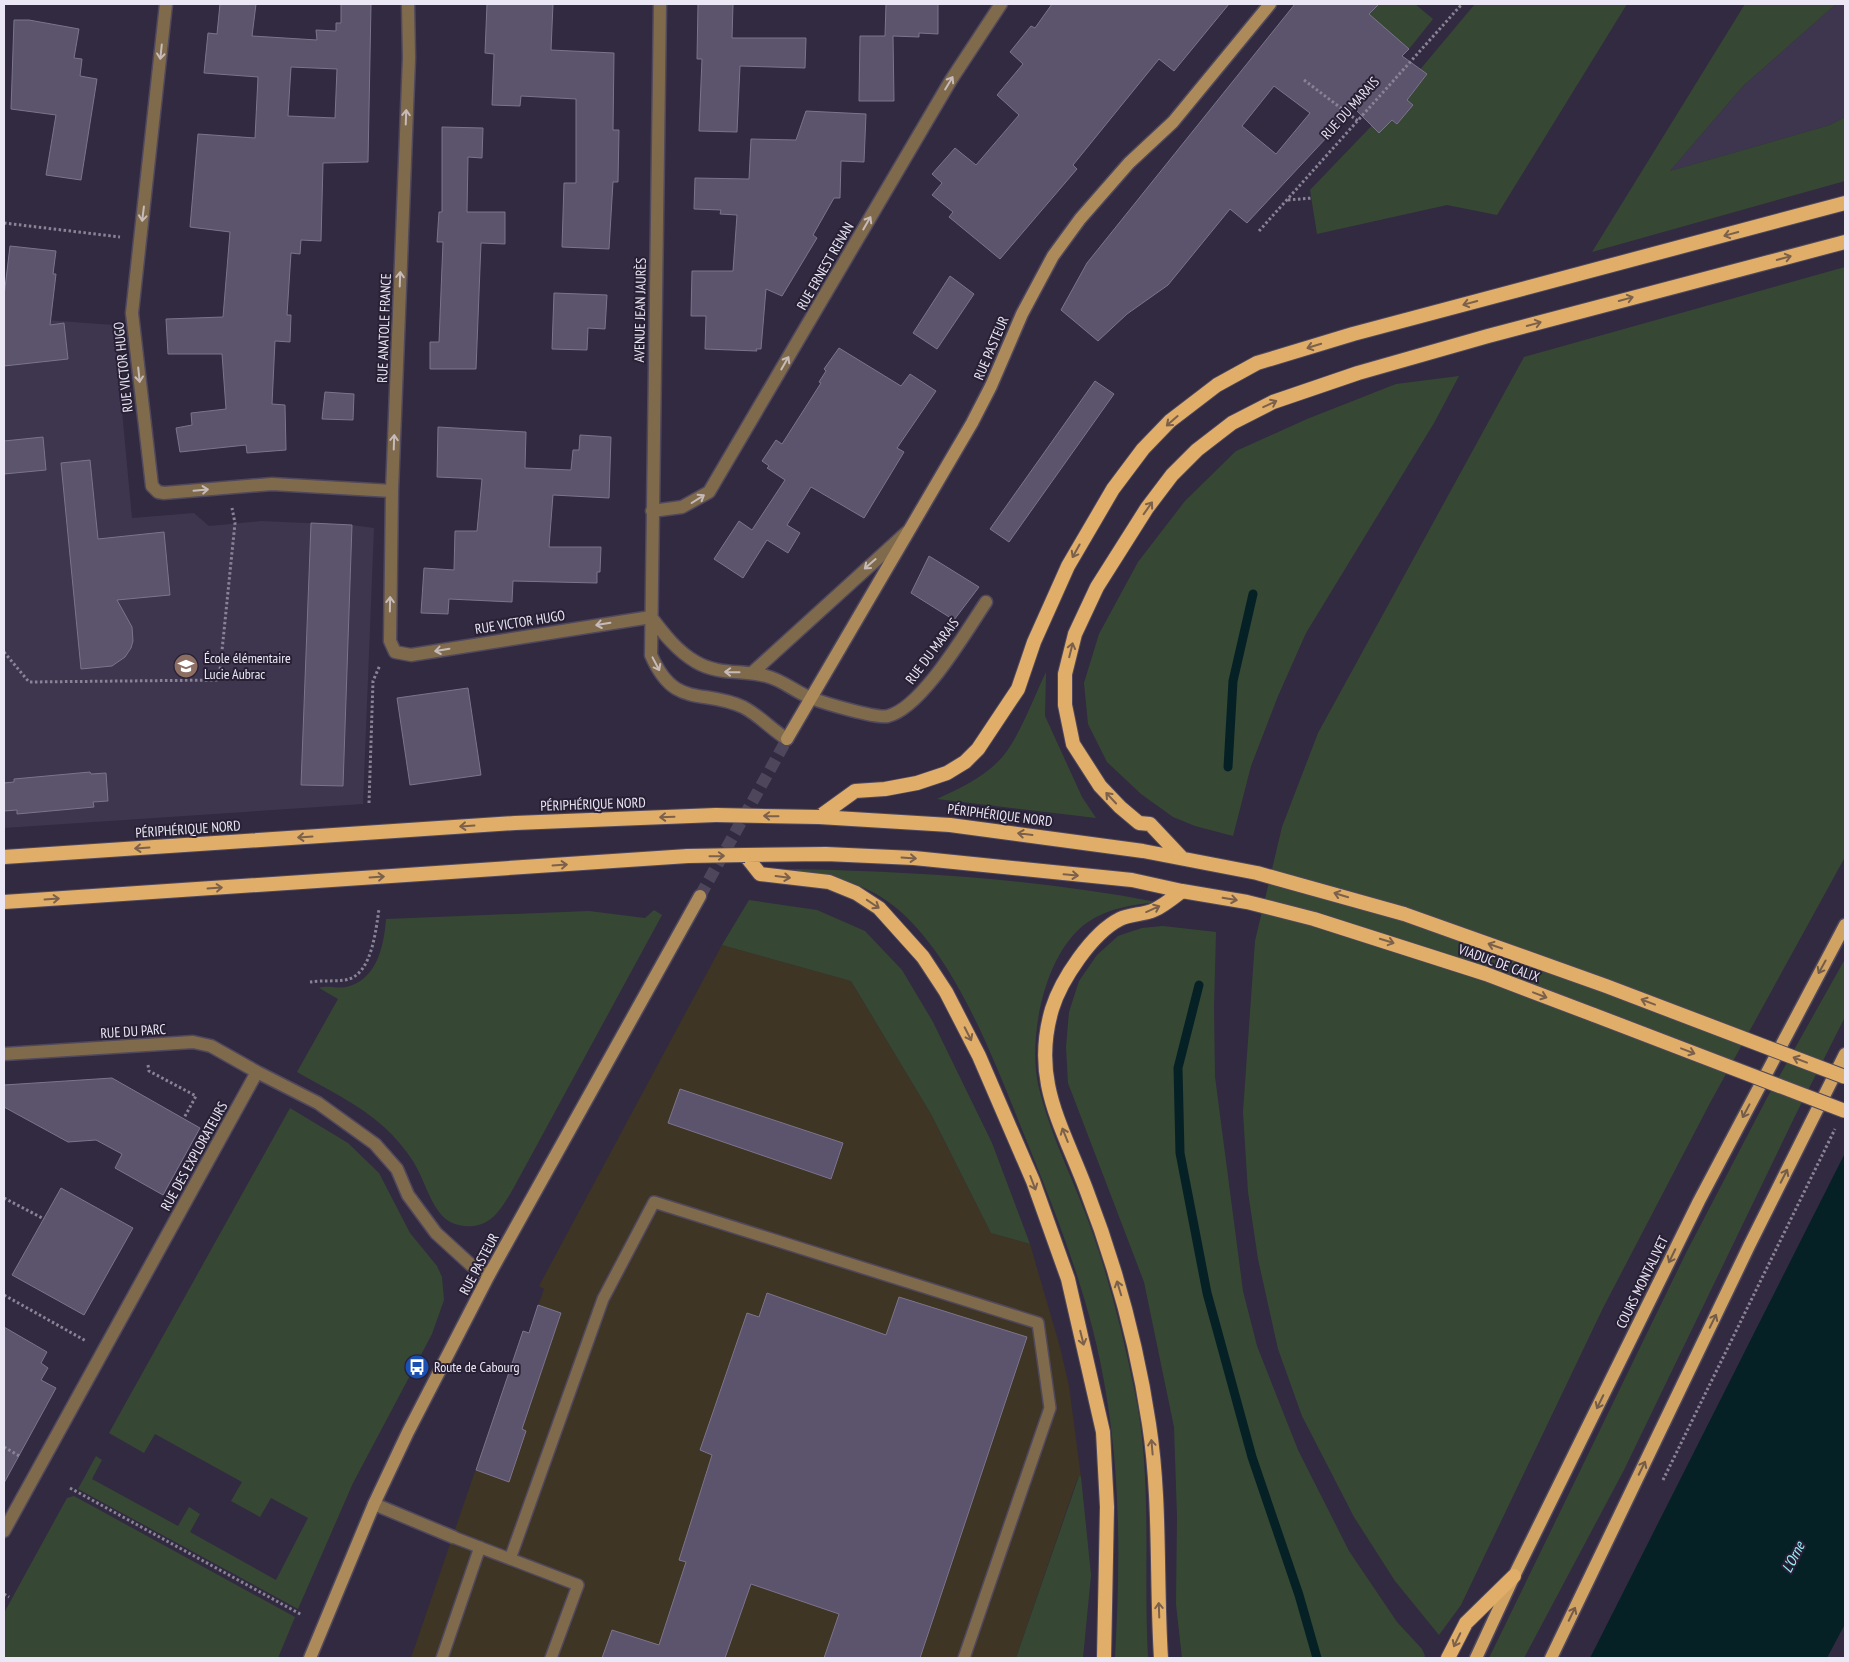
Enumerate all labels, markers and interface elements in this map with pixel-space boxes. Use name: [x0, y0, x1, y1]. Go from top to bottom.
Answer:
one-way arrow: [156, 44, 166, 60]
street label: RUE DU MARAIS: [1317, 73, 1383, 143]
one-way arrow: [944, 76, 954, 90]
one-way arrow: [402, 109, 411, 125]
one-way arrow: [138, 205, 148, 221]
one-way arrow: [863, 217, 873, 231]
street label: RUE ERNEST RENAN: [793, 219, 857, 313]
one-way arrow: [1723, 229, 1739, 239]
one-way arrow: [1775, 253, 1791, 262]
street label: AVENUE JEAN JAURÈS: [630, 257, 650, 363]
one-way arrow: [396, 271, 405, 287]
street label: RUE ANATOLE FRANCE: [373, 273, 395, 383]
one-way arrow: [1618, 294, 1634, 304]
one-way arrow: [1463, 299, 1479, 308]
street label: RUE PASTEUR: [970, 313, 1013, 383]
one-way arrow: [1525, 319, 1541, 328]
street label: RUE VICTOR HUGO: [109, 321, 137, 413]
one-way arrow: [1306, 341, 1322, 351]
one-way arrow: [781, 357, 791, 371]
one-way arrow: [134, 367, 144, 383]
one-way arrow: [1262, 399, 1277, 409]
one-way arrow: [1165, 415, 1178, 426]
one-way arrow: [390, 434, 399, 450]
one-way arrow: [193, 485, 209, 494]
one-way arrow: [691, 494, 705, 504]
one-way arrow: [1143, 501, 1153, 515]
one-way arrow: [1071, 544, 1081, 558]
one-way arrow: [864, 558, 877, 570]
one-way arrow: [385, 596, 394, 612]
street label: RUE VICTOR HUGO: [474, 606, 567, 638]
street label: RUE DU MARAIS: [901, 614, 963, 688]
one-way arrow: [595, 619, 611, 629]
one-way arrow: [1067, 642, 1076, 658]
one-way arrow: [435, 645, 451, 655]
place label: École élémentaire Lucie Aubrac: [204, 649, 291, 683]
school or university icon: École élémentaire Lucie Aubrac: [173, 653, 199, 679]
one-way arrow: [652, 656, 661, 671]
one-way arrow: [724, 667, 740, 676]
one-way arrow: [1105, 792, 1117, 805]
street label: PÉRIPHÉRIQUE NORD: [540, 793, 646, 815]
street label: PÉRIPHÉRIQUE NORD: [947, 800, 1053, 830]
one-way arrow: [763, 811, 779, 821]
one-way arrow: [660, 812, 676, 821]
street label: PÉRIPHÉRIQUE NORD: [135, 816, 241, 842]
one-way arrow: [459, 822, 475, 831]
one-way arrow: [1017, 829, 1033, 839]
one-way arrow: [297, 833, 313, 842]
one-way arrow: [135, 843, 151, 853]
one-way arrow: [708, 851, 724, 861]
one-way arrow: [901, 854, 917, 863]
one-way arrow: [551, 860, 567, 870]
one-way arrow: [1063, 870, 1079, 880]
one-way arrow: [774, 872, 790, 882]
one-way arrow: [368, 873, 384, 882]
one-way arrow: [206, 884, 222, 893]
one-way arrow: [1333, 890, 1349, 900]
one-way arrow: [44, 894, 60, 904]
one-way arrow: [1222, 895, 1238, 905]
one-way arrow: [865, 899, 879, 909]
one-way arrow: [1145, 904, 1160, 914]
one-way arrow: [1379, 937, 1395, 947]
street label: VIADUC DE CALIX: [1455, 940, 1542, 986]
one-way arrow: [1488, 941, 1504, 950]
one-way arrow: [1816, 960, 1826, 974]
one-way arrow: [1532, 991, 1547, 1000]
one-way arrow: [1641, 997, 1656, 1006]
street label: RUE DU PARC: [100, 1020, 167, 1042]
one-way arrow: [964, 1026, 973, 1041]
one-way arrow: [1680, 1047, 1696, 1056]
one-way arrow: [1793, 1055, 1808, 1064]
street label: RUE DES EXPLORATEURS: [157, 1098, 231, 1214]
one-way arrow: [1741, 1104, 1751, 1119]
one-way arrow: [1060, 1128, 1069, 1143]
one-way arrow: [1779, 1168, 1789, 1183]
one-way arrow: [1029, 1175, 1038, 1190]
street label: RUE PASTEUR: [455, 1230, 503, 1298]
street label: COURS MONTALIVET: [1612, 1232, 1673, 1331]
one-way arrow: [1667, 1248, 1676, 1263]
one-way arrow: [1114, 1281, 1124, 1297]
one-way arrow: [1708, 1314, 1718, 1329]
one-way arrow: [1078, 1329, 1087, 1345]
bus stop icon: Route de Cabourg: [404, 1354, 430, 1380]
place label: Route de Cabourg: [434, 1358, 520, 1376]
one-way arrow: [1595, 1394, 1605, 1409]
one-way arrow: [1147, 1440, 1156, 1456]
one-way arrow: [1638, 1461, 1647, 1476]
water label: L'Orne: [1777, 1538, 1809, 1576]
one-way arrow: [1154, 1602, 1164, 1618]
one-way arrow: [1568, 1607, 1577, 1622]
one-way arrow: [1452, 1633, 1462, 1648]

